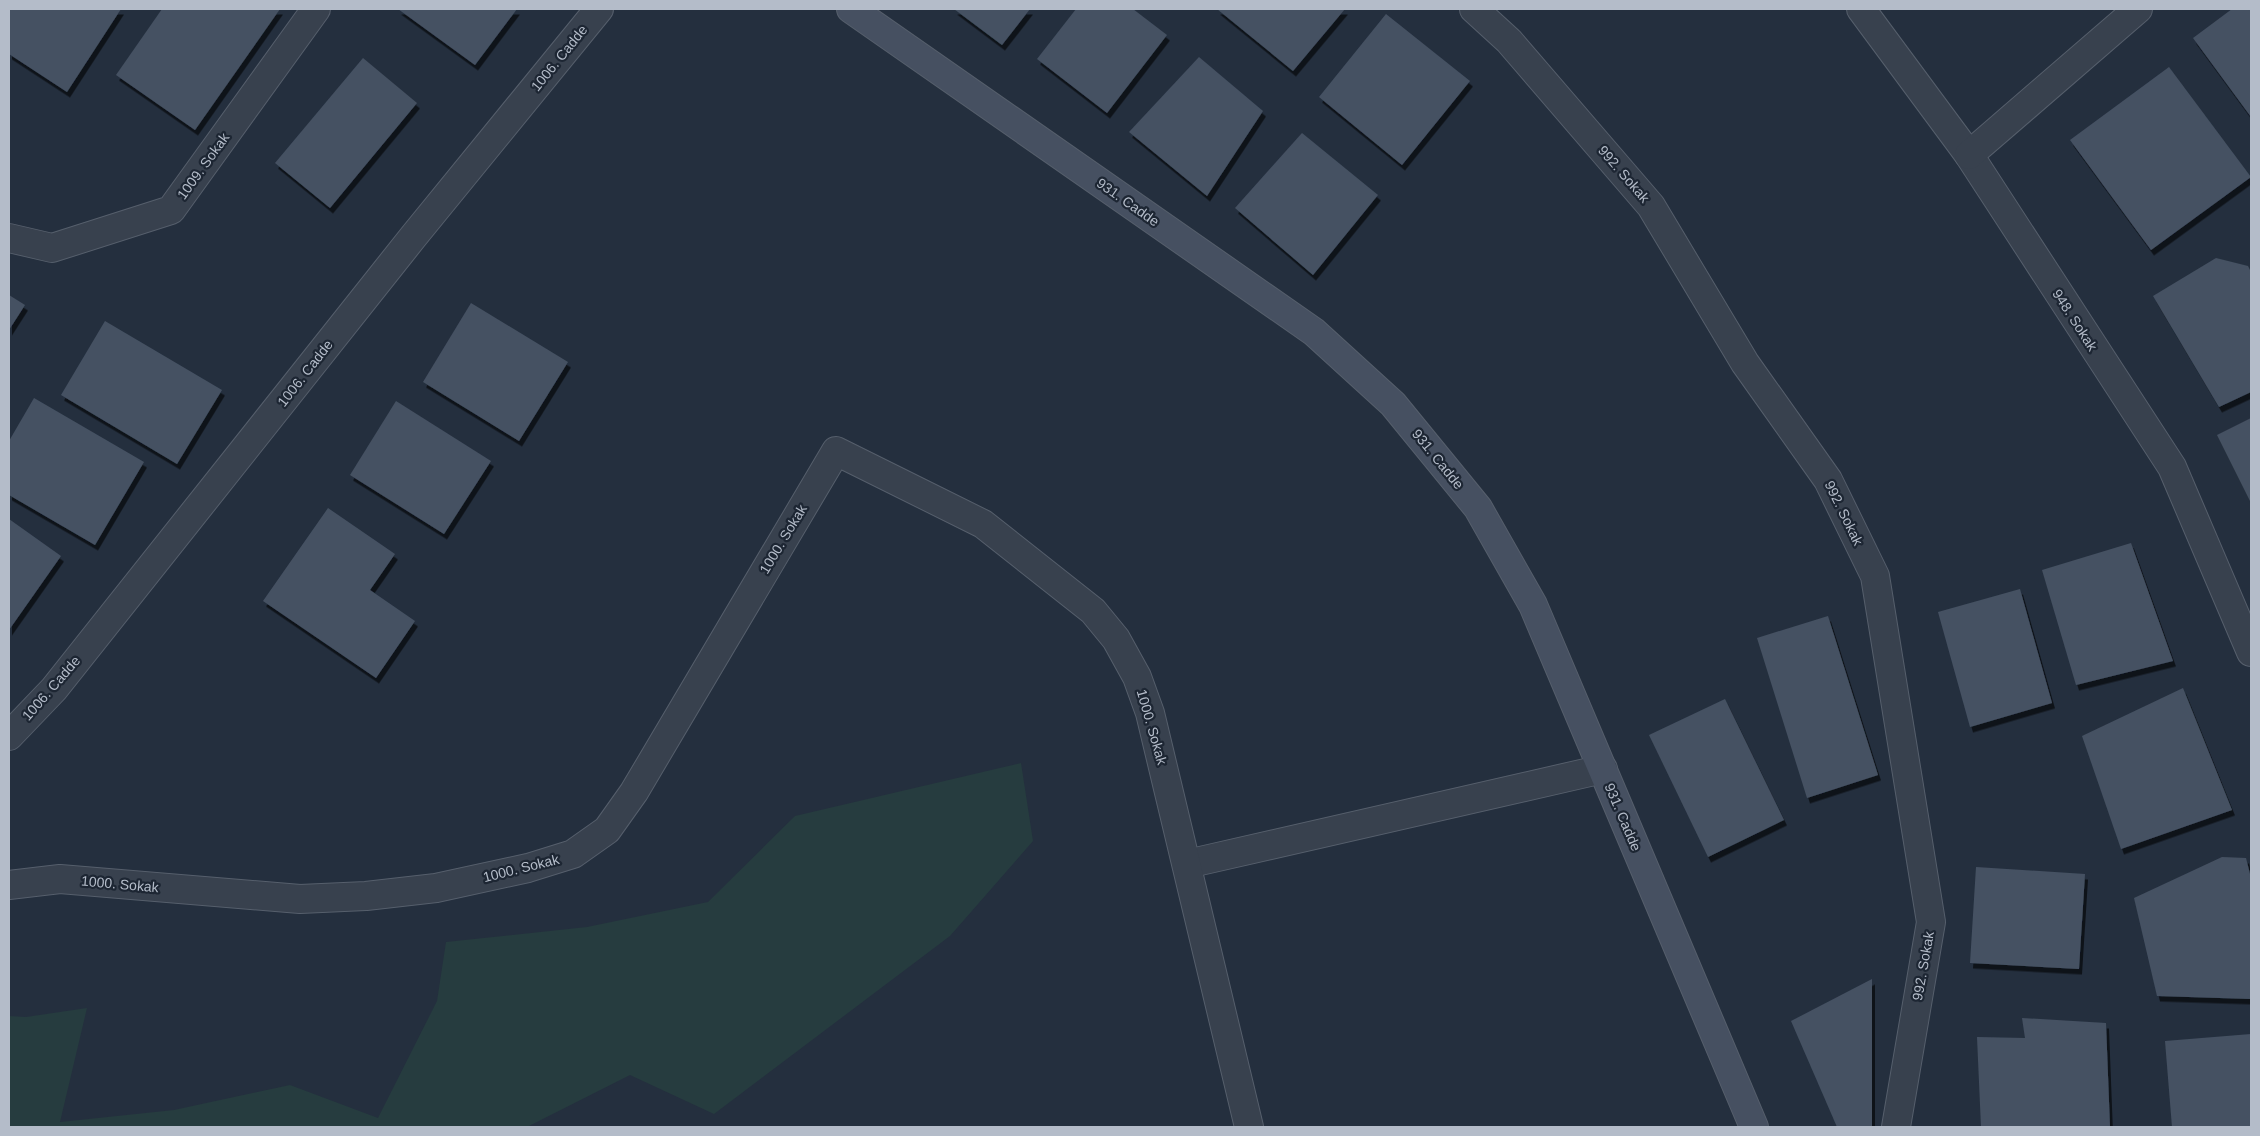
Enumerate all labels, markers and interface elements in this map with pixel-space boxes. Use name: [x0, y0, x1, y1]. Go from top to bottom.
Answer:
street label: 1006. Cadde: [528, 22, 591, 94]
street label: 1009. Sokak: [174, 129, 233, 202]
street label: 992. Sokak: [1595, 142, 1654, 206]
street label: 931. Cadde: [1094, 175, 1162, 229]
street label: 948. Sokak: [2049, 286, 2101, 355]
street label: 1006. Cadde: [274, 336, 336, 410]
street label: 931. Cadde: [1409, 426, 1467, 492]
street label: 992. Sokak: [1821, 478, 1867, 549]
street label: 1000. Sokak: [756, 501, 810, 576]
street label: 1006. Cadde: [19, 652, 83, 724]
street label: 1000. Sokak: [1134, 687, 1171, 768]
street label: 931. Cadde: [1601, 781, 1645, 854]
street label: 1000. Sokak: [481, 851, 562, 885]
street label: 1000. Sokak: [81, 873, 160, 895]
street label: 992. Sokak: [1909, 929, 1937, 1002]

